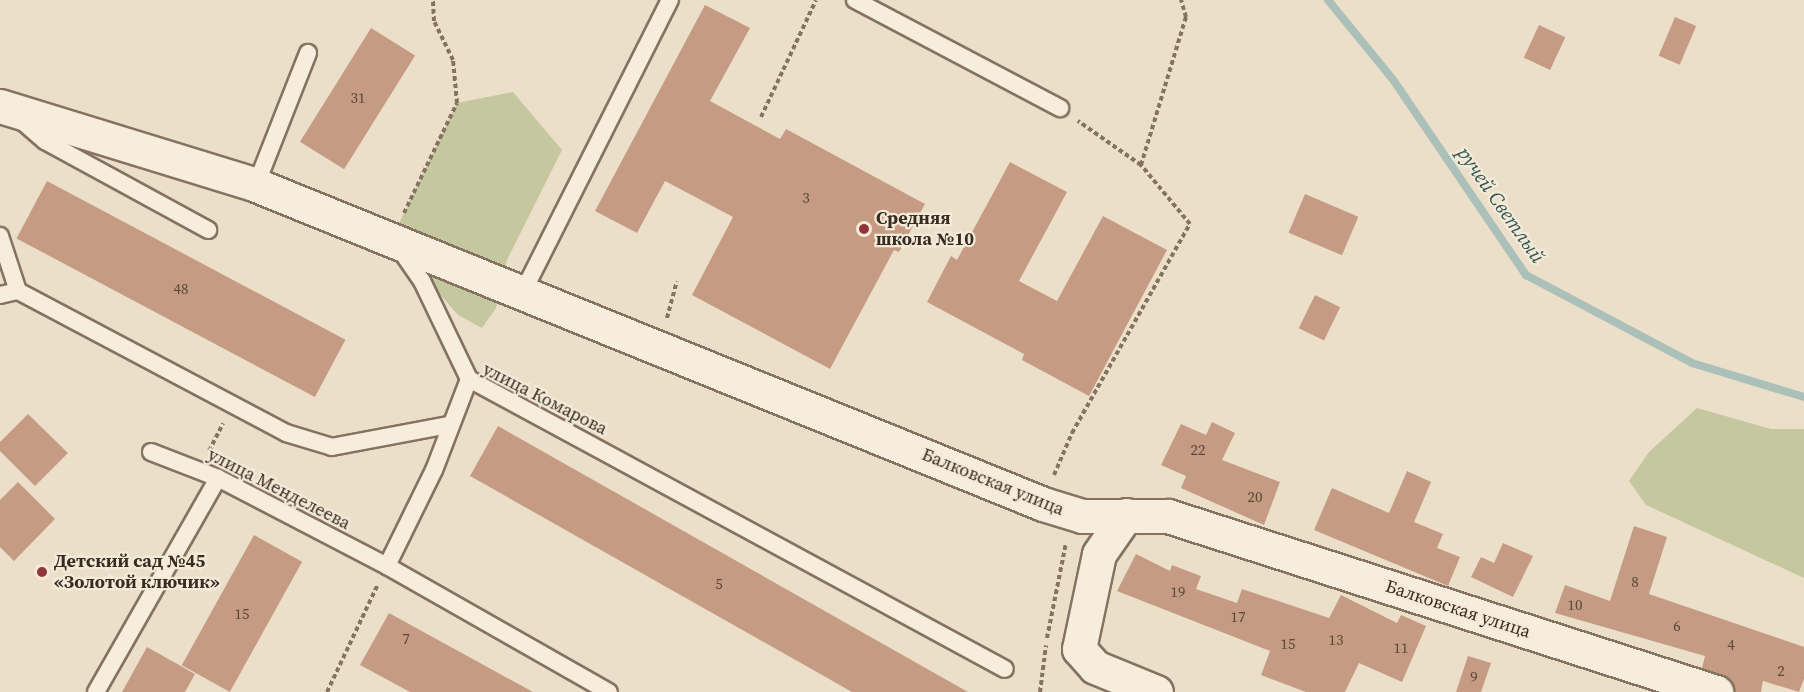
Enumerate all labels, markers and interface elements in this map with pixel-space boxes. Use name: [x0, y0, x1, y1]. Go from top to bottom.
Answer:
house number: 31: [351, 89, 365, 107]
water label: ручей Светлый: [1452, 142, 1550, 268]
house number: 3: [802, 189, 810, 207]
place label: Средняя школа №10: [876, 208, 974, 250]
marker: Средняя школа №10: [857, 222, 871, 236]
house number: 48: [174, 280, 188, 298]
street label: улица Комарова: [479, 358, 611, 440]
house number: 22: [1191, 441, 1205, 459]
street label: улица Менделеева: [204, 444, 354, 534]
street label: Балковская улица: [919, 444, 1067, 520]
house number: 20: [1248, 488, 1262, 506]
place label: Детский сад №45 «Золотой ключик»: [54, 551, 220, 594]
marker: Детский сад №45 «Золотой ключик»: [35, 565, 49, 579]
house number: 8: [1631, 573, 1639, 591]
house number: 5: [715, 575, 723, 593]
street label: Балковская улица: [1383, 575, 1533, 643]
house number: 19: [1171, 583, 1185, 601]
house number: 10: [1568, 596, 1582, 614]
house number: 15: [235, 605, 249, 623]
house number: 17: [1231, 608, 1245, 626]
house number: 6: [1673, 617, 1681, 635]
house number: 7: [402, 630, 410, 648]
house number: 13: [1329, 631, 1343, 649]
house number: 15: [1281, 635, 1295, 653]
house number: 4: [1727, 636, 1735, 654]
house number: 11: [1394, 639, 1408, 657]
house number: 2: [1777, 662, 1785, 680]
house number: 9: [1470, 668, 1478, 686]

